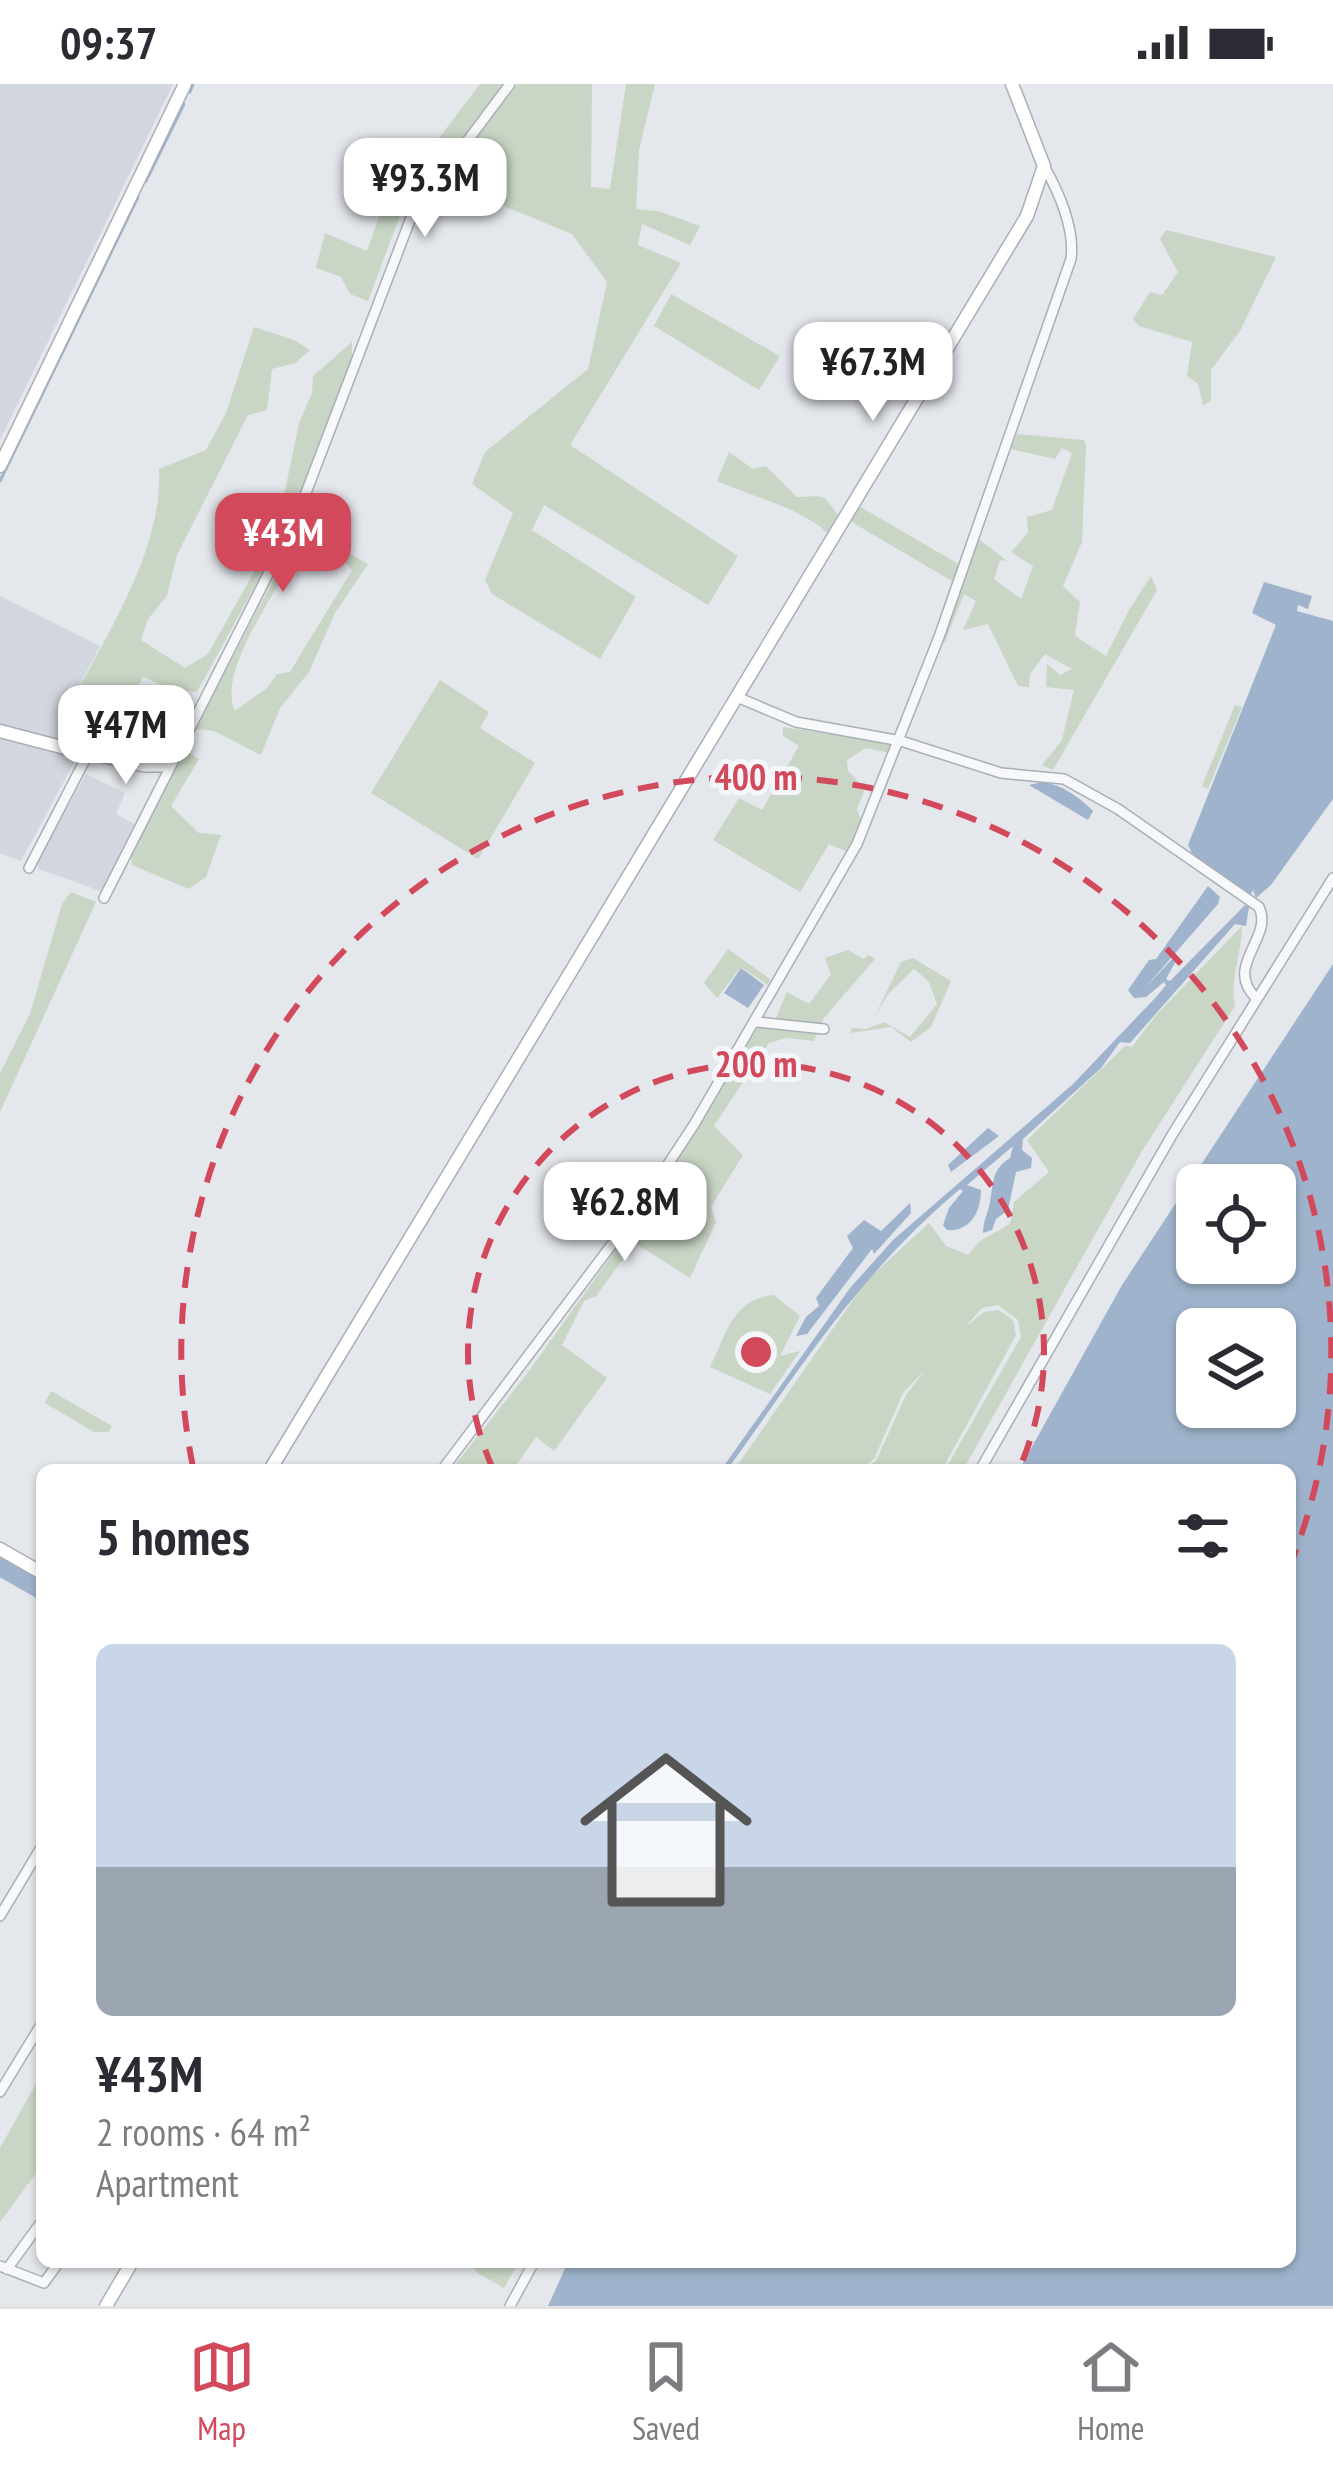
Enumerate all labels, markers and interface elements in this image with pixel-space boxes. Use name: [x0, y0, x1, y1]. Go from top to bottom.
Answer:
text: 09:37: [60, 13, 157, 71]
pin: ¥93.3M: [327, 138, 523, 240]
text: ¥93.3M: [371, 151, 479, 202]
pin: ¥67.3M: [775, 322, 971, 424]
text: ¥67.3M: [821, 335, 925, 386]
pin: ¥43M: [212, 493, 354, 595]
text: ¥43M: [242, 506, 324, 557]
pin: ¥47M: [55, 685, 197, 787]
text: ¥47M: [85, 698, 167, 749]
text: 400 m: [715, 753, 797, 800]
text: 200 m: [715, 1040, 797, 1087]
pin: ¥62.8M: [527, 1162, 723, 1264]
map controls: [1176, 1164, 1296, 1428]
button: locate: [1176, 1164, 1296, 1284]
text: ¥62.8M: [571, 1175, 679, 1226]
button: layers: [1176, 1308, 1296, 1428]
centre of rings: [735, 1331, 777, 1373]
text: 5 homes: [96, 1503, 250, 1569]
icon: filters: [1170, 1503, 1236, 1569]
icon: home: [558, 1722, 774, 1938]
text: ¥43M: [96, 2040, 203, 2106]
text: 2 rooms · 64 m²: [96, 2106, 311, 2157]
text: Apartment: [96, 2157, 239, 2208]
tab: Map: [189, 2334, 255, 2449]
tab: Saved: [632, 2334, 700, 2449]
tab: Home: [1077, 2334, 1144, 2449]

